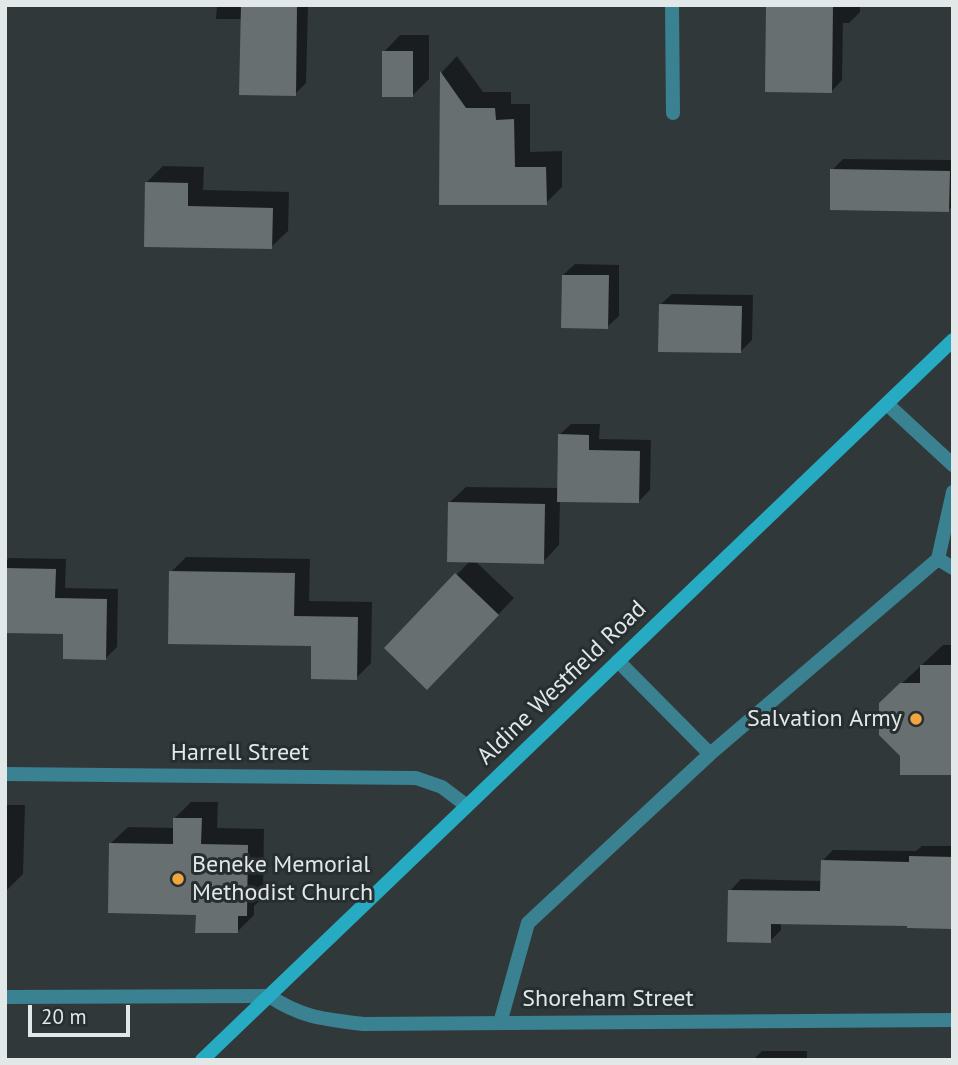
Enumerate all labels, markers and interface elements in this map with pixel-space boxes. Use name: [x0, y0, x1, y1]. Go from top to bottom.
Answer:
street label: Aldine Westfield Road: [472, 595, 652, 771]
place label: Salvation Army: [747, 705, 902, 733]
marker: Salvation Army: [908, 711, 924, 727]
street label: Harrell Street: [171, 739, 309, 767]
place label: Beneke Memorial Methodist Church: [192, 851, 373, 907]
marker: Beneke Memorial Methodist Church: [170, 871, 186, 887]
street label: Shoreham Street: [522, 985, 694, 1013]
scale bar: [32, 992, 133, 1036]
text: 20 m: [41, 1003, 87, 1030]

